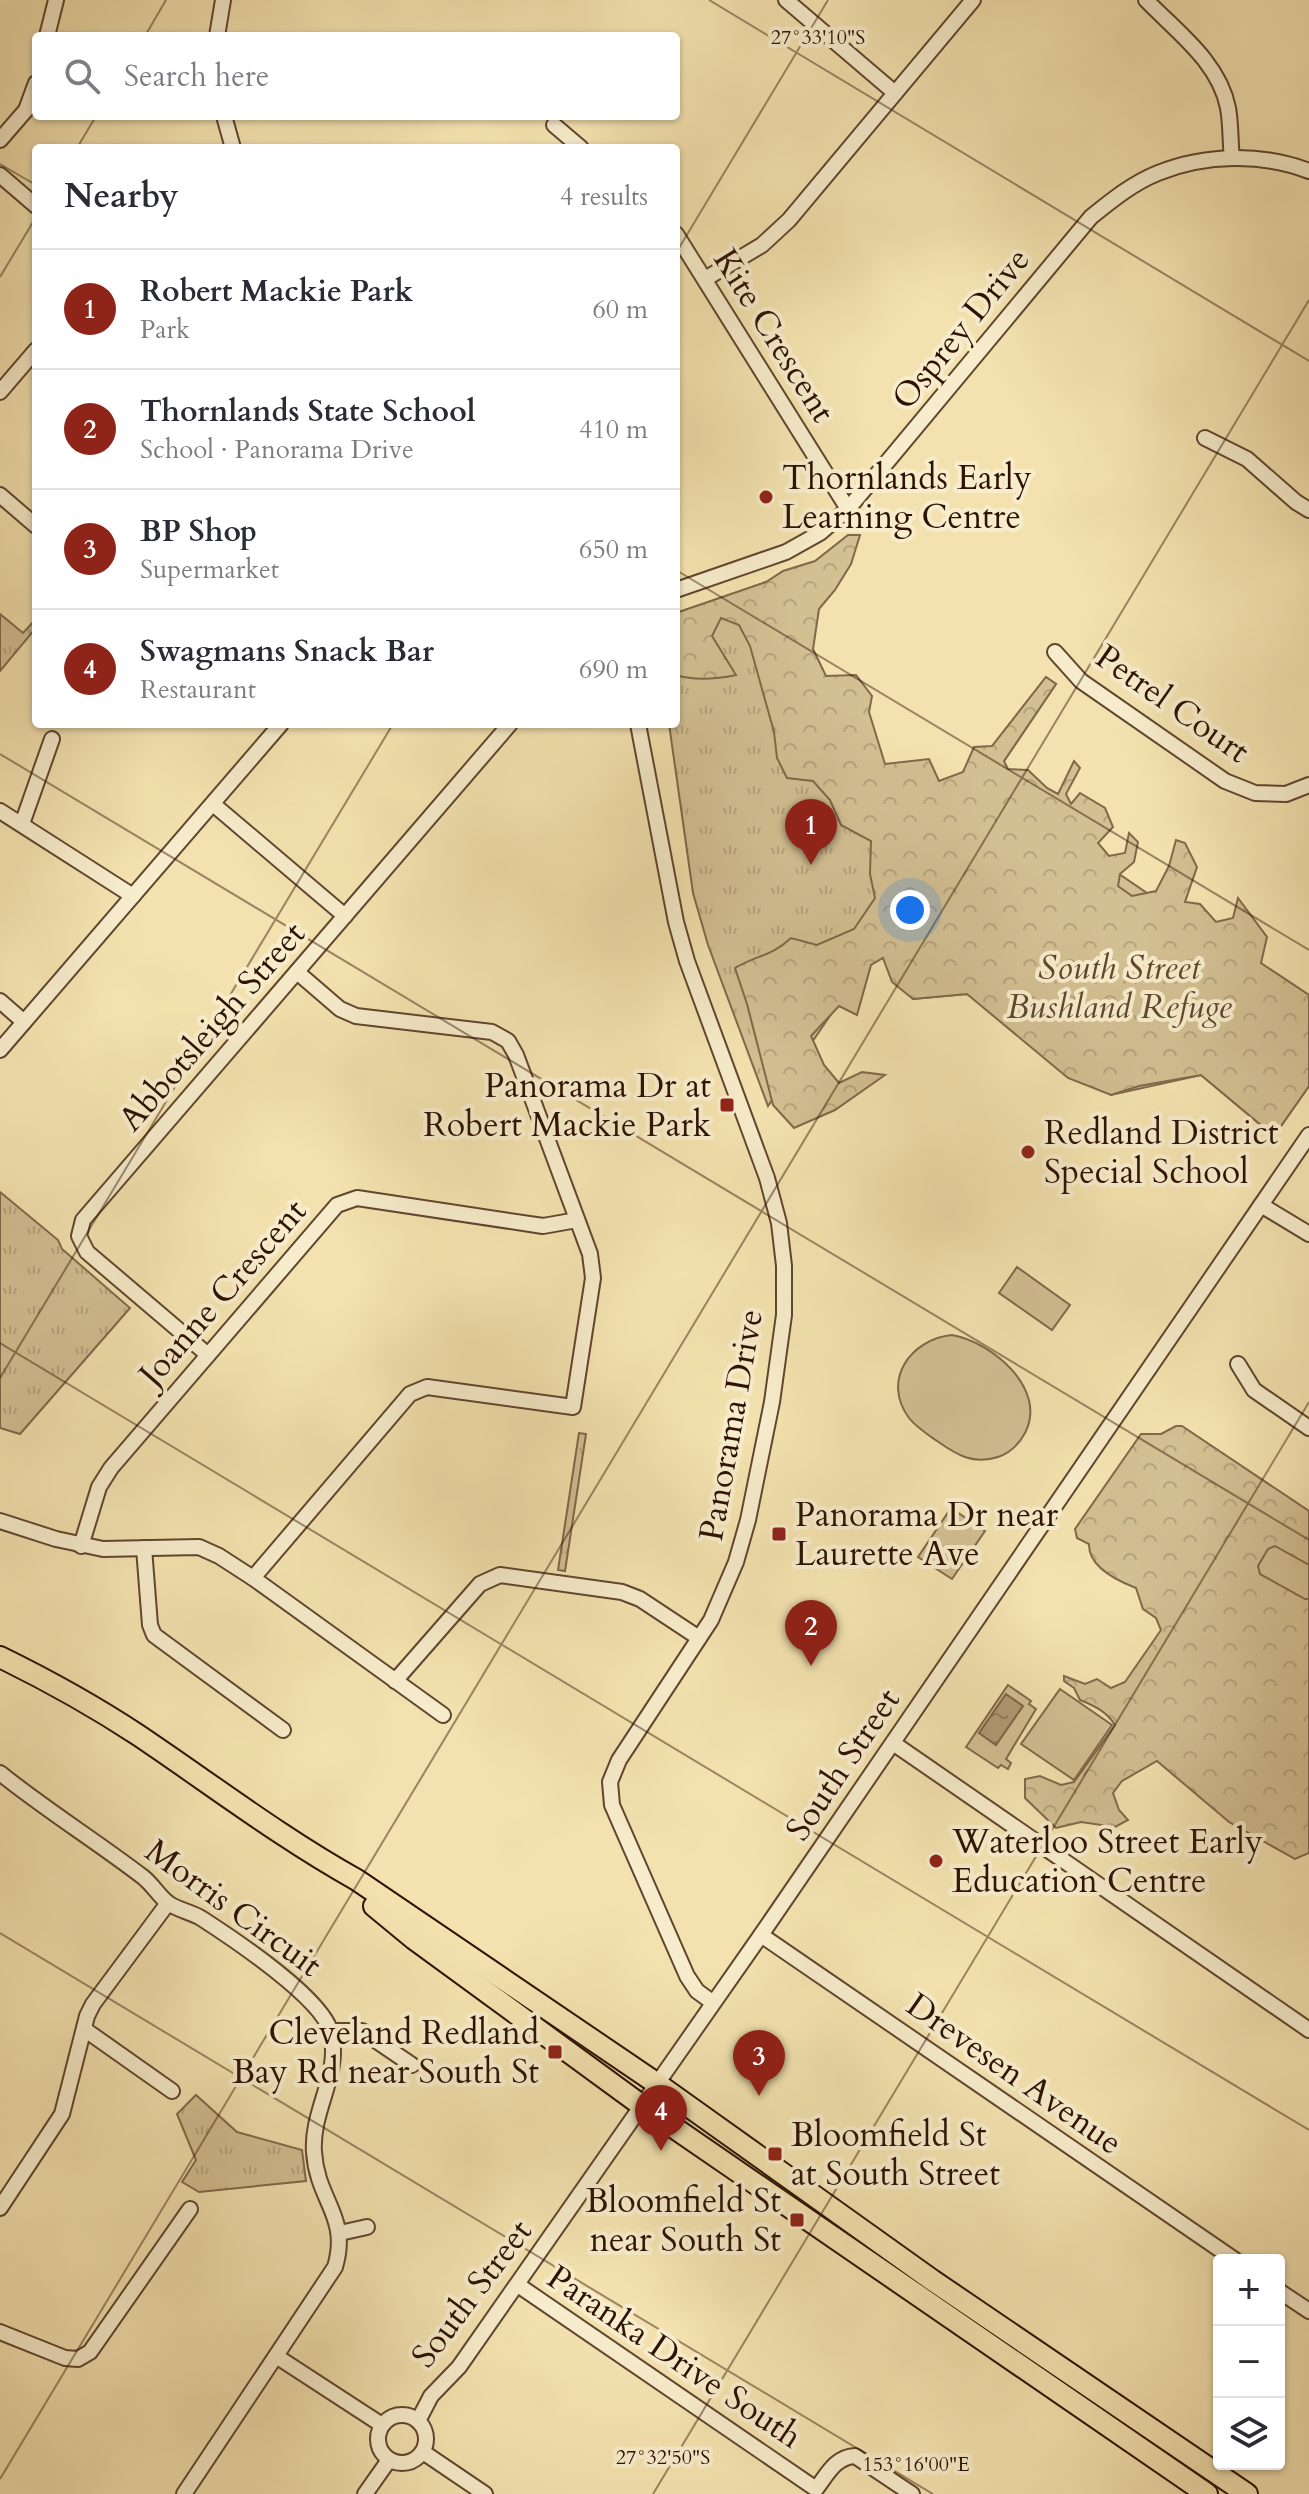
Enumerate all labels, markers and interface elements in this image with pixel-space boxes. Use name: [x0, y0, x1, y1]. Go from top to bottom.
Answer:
text: 27°33'10"S: [771, 24, 865, 51]
search box: [32, 32, 680, 120]
icon: search: [60, 54, 104, 98]
text: Search here: [124, 56, 269, 97]
text: Nearby: [64, 173, 179, 219]
text: 4 results: [560, 179, 648, 214]
street label: Osprey Drive: [881, 238, 1040, 419]
street label: Kite Crescent: [703, 240, 846, 431]
text: Robert Mackie Park: [140, 271, 413, 312]
text: 1: [83, 292, 97, 327]
text: 60 m: [592, 292, 648, 327]
text: Park: [140, 312, 190, 347]
text: Thornlands State School: [140, 391, 475, 432]
text: 2: [83, 412, 97, 447]
text: 410 m: [579, 412, 648, 447]
text: School · Panorama Drive: [140, 432, 414, 467]
place label: Thornlands Early Learning Centre: [782, 455, 1032, 540]
marker: Thornlands Early Learning Centre: [757, 488, 775, 506]
text: BP Shop: [140, 511, 257, 552]
text: 3: [83, 532, 97, 567]
text: 650 m: [579, 532, 648, 567]
text: Supermarket: [140, 552, 279, 587]
text: Swagmans Snack Bar: [140, 631, 434, 672]
street label: Petrel Court: [1086, 634, 1259, 774]
text: 4: [83, 652, 97, 687]
text: 690 m: [579, 652, 648, 687]
text: Restaurant: [140, 672, 256, 707]
pin: 1: [785, 799, 837, 865]
your location: [890, 890, 930, 930]
street label: Abbotsleigh Street: [108, 912, 316, 1141]
park label: South Street Bushland Refuge: [1006, 945, 1232, 1030]
place label: Panorama Dr at Robert Mackie Park: [423, 1063, 712, 1148]
marker: Panorama Dr at Robert Mackie Park: [718, 1096, 736, 1114]
place label: Redland District Special School: [1044, 1110, 1279, 1195]
marker: Redland District Special School: [1019, 1143, 1037, 1161]
street label: Joanne Crescent: [125, 1189, 317, 1400]
street label: Panorama Drive: [688, 1306, 774, 1545]
place label: Panorama Dr near Laurette Ave: [795, 1492, 1059, 1577]
marker: Panorama Dr near Laurette Ave: [770, 1525, 788, 1543]
pin: 2: [785, 1600, 837, 1666]
street label: South Street: [775, 1679, 911, 1850]
place label: Waterloo Street Early Education Centre: [951, 1819, 1263, 1904]
street label: Morris Circuit: [136, 1828, 331, 1988]
marker: Waterloo Street Early Education Centre: [927, 1852, 945, 1870]
street label: Drevesen Avenue: [897, 1982, 1131, 2165]
place label: Cleveland Redland Bay Rd near South St: [232, 2010, 539, 2095]
pin: 3: [733, 2030, 785, 2096]
marker: Cleveland Redland Bay Rd near South St: [546, 2043, 564, 2061]
pin: 4: [635, 2085, 687, 2151]
place label: Bloomfield St at South Street: [791, 2112, 1000, 2197]
marker: Bloomfield St at South Street: [766, 2145, 784, 2163]
place label: Bloomfield St near South St: [586, 2178, 781, 2263]
street label: South Street: [401, 2210, 543, 2377]
marker: Bloomfield St near South St: [788, 2211, 806, 2229]
street label: Paranka Drive South: [538, 2254, 811, 2459]
map controls: [1213, 2254, 1285, 2470]
button: +: [1213, 2254, 1285, 2326]
button: −: [1213, 2326, 1285, 2398]
button: layers: [1213, 2398, 1285, 2470]
text: 27°32'50"S: [616, 2444, 710, 2471]
text: 153°16'00"E: [863, 2451, 969, 2478]

